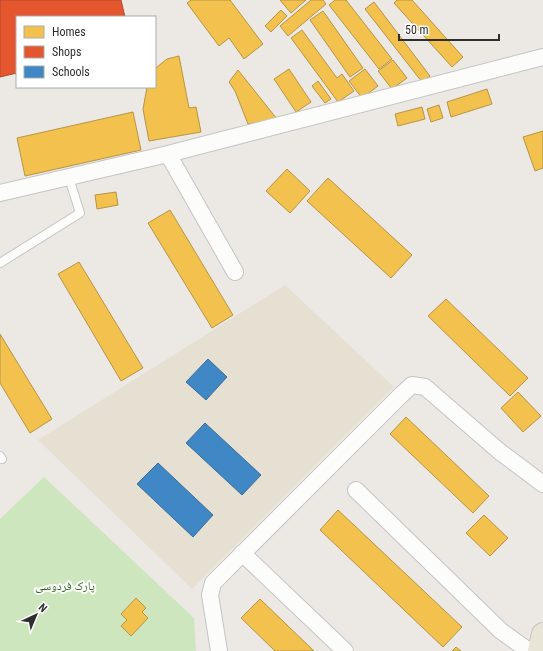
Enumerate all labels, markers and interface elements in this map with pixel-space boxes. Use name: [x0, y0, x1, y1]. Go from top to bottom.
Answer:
legend: [16, 16, 156, 88]
scale bar: [399, 16, 499, 42]
text: 50 m: [405, 23, 429, 37]
text: Homes: [52, 25, 86, 39]
text: Shops: [52, 45, 81, 59]
text: Schools: [52, 65, 90, 79]
park label: پارک فردوسی: [35, 579, 95, 593]
north arrow: [16, 595, 56, 635]
text: N: [36, 601, 50, 615]

